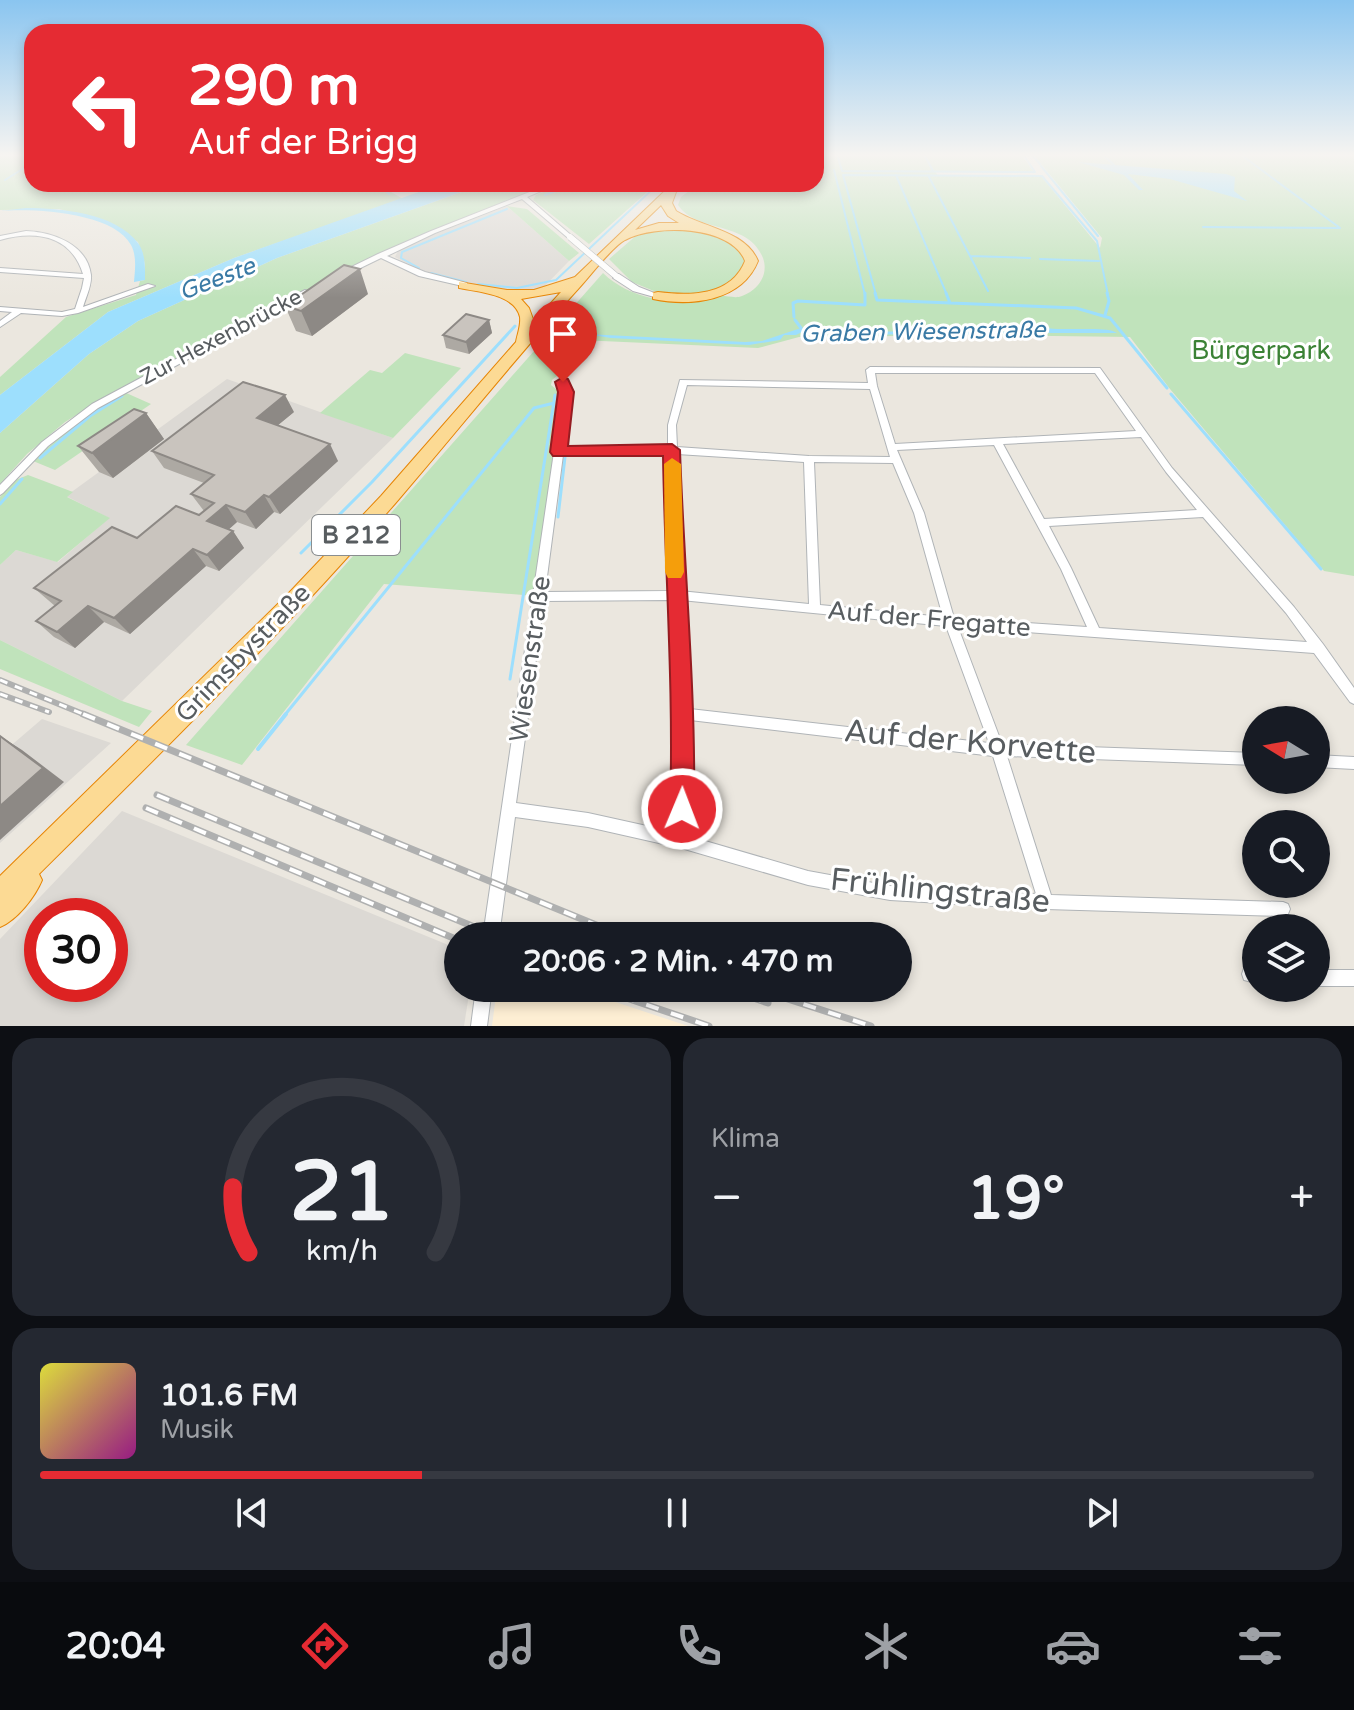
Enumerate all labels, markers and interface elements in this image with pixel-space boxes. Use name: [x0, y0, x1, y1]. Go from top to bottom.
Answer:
text: 290 m: [188, 53, 359, 120]
icon: left: [56, 56, 160, 160]
text: Auf der Brigg: [188, 121, 419, 164]
water label: Geeste: [175, 251, 261, 307]
street label: Zur Hexenbrücke: [136, 283, 306, 391]
pin: [529, 300, 597, 382]
icon: arrive: [541, 312, 585, 356]
water label: Graben Wiesenstraße: [800, 315, 1047, 349]
park label: Bürgerpark: [1191, 335, 1331, 366]
road number: B 212: [312, 515, 400, 555]
street label: Wiesenstraße: [503, 574, 557, 744]
street label: Grimsbystraße: [169, 577, 317, 729]
street label: Auf der Fregatte: [826, 595, 1032, 643]
north arrow: [1242, 706, 1330, 794]
map controls: [1242, 706, 1330, 1002]
street label: Auf der Korvette: [842, 712, 1098, 772]
position arrow: [640, 767, 724, 851]
button: search: [1242, 810, 1330, 898]
street label: Frühlingstraße: [828, 861, 1052, 921]
speed limit sign: 30: [24, 898, 128, 1002]
button: layers: [1242, 914, 1330, 1002]
text: 20:06 · 2 Min. · 470 m: [523, 943, 833, 980]
text: Klima: [711, 1123, 780, 1154]
text: 21: [289, 1143, 394, 1243]
text: 19°: [967, 1163, 1065, 1235]
text: −: [711, 1172, 742, 1225]
text: +: [1289, 1172, 1314, 1225]
text: km/h: [306, 1234, 377, 1268]
text: 101.6 FM: [160, 1377, 298, 1414]
text: Musik: [160, 1414, 234, 1445]
icon: previous: [230, 1491, 274, 1535]
icon: pause: [655, 1491, 699, 1535]
icon: next: [1080, 1491, 1124, 1535]
icon: directions: [297, 1618, 353, 1674]
icon: music: [484, 1618, 540, 1674]
icon: phone: [671, 1618, 727, 1674]
icon: climate: [858, 1618, 914, 1674]
icon: car: [1045, 1618, 1101, 1674]
icon: filters: [1232, 1618, 1288, 1674]
text: 20:04: [66, 1625, 165, 1668]

